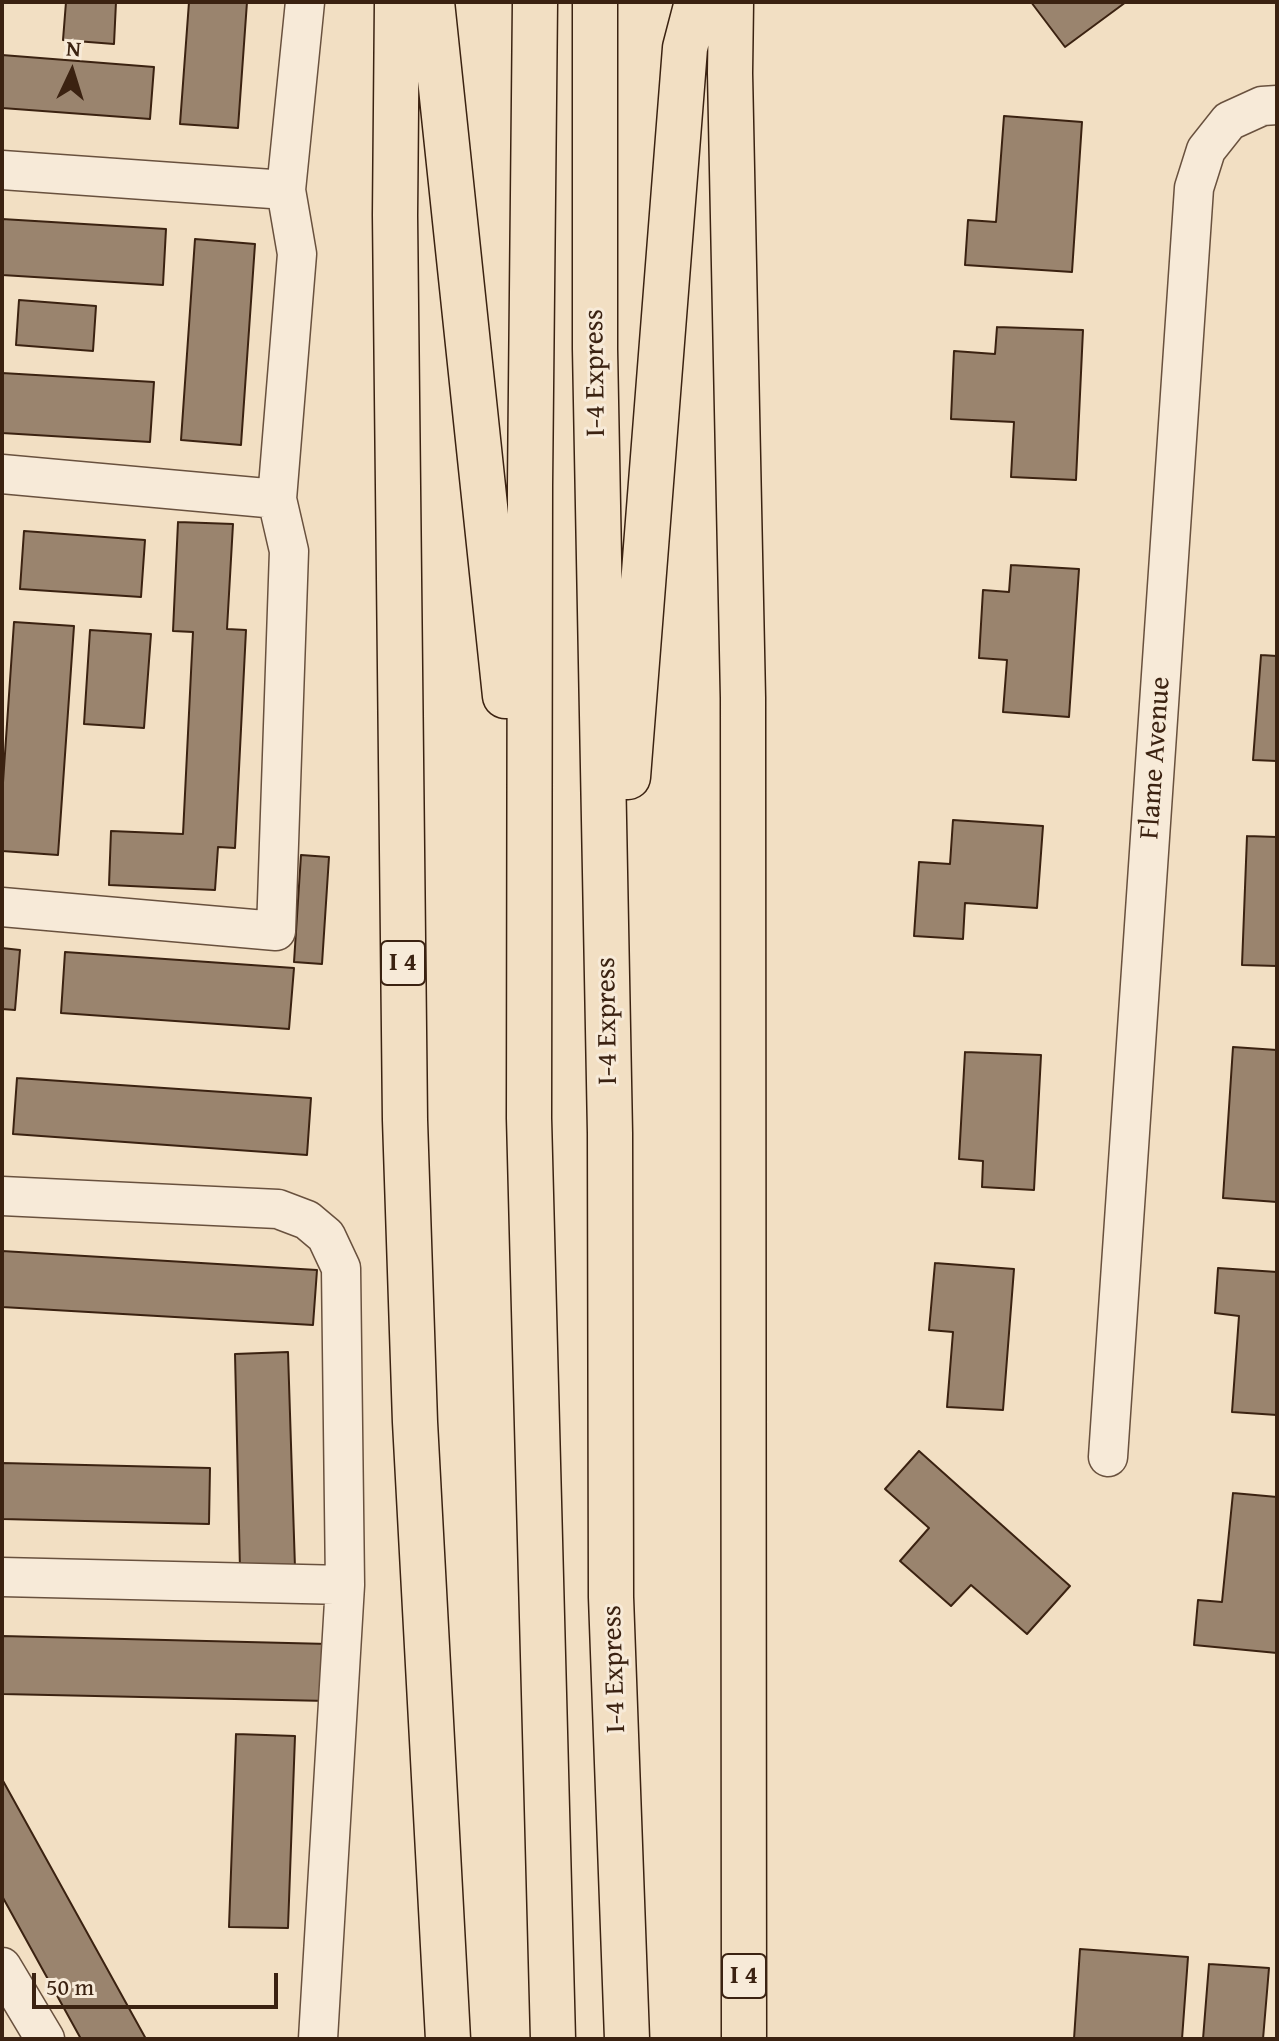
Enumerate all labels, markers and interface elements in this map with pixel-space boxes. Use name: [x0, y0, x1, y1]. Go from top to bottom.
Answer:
north arrow: [32, 32, 112, 112]
text: N: [65, 32, 82, 65]
street label: I-4 Express: [578, 309, 614, 437]
street label: Flame Avenue: [1134, 676, 1178, 840]
road number: I 4: [381, 941, 425, 985]
street label: I-4 Express: [590, 957, 626, 1085]
street label: I-4 Express: [596, 1605, 634, 1733]
road number: I 4: [722, 1954, 766, 1998]
scale bar: [36, 1957, 282, 2007]
text: 50 m: [46, 1969, 94, 2004]

